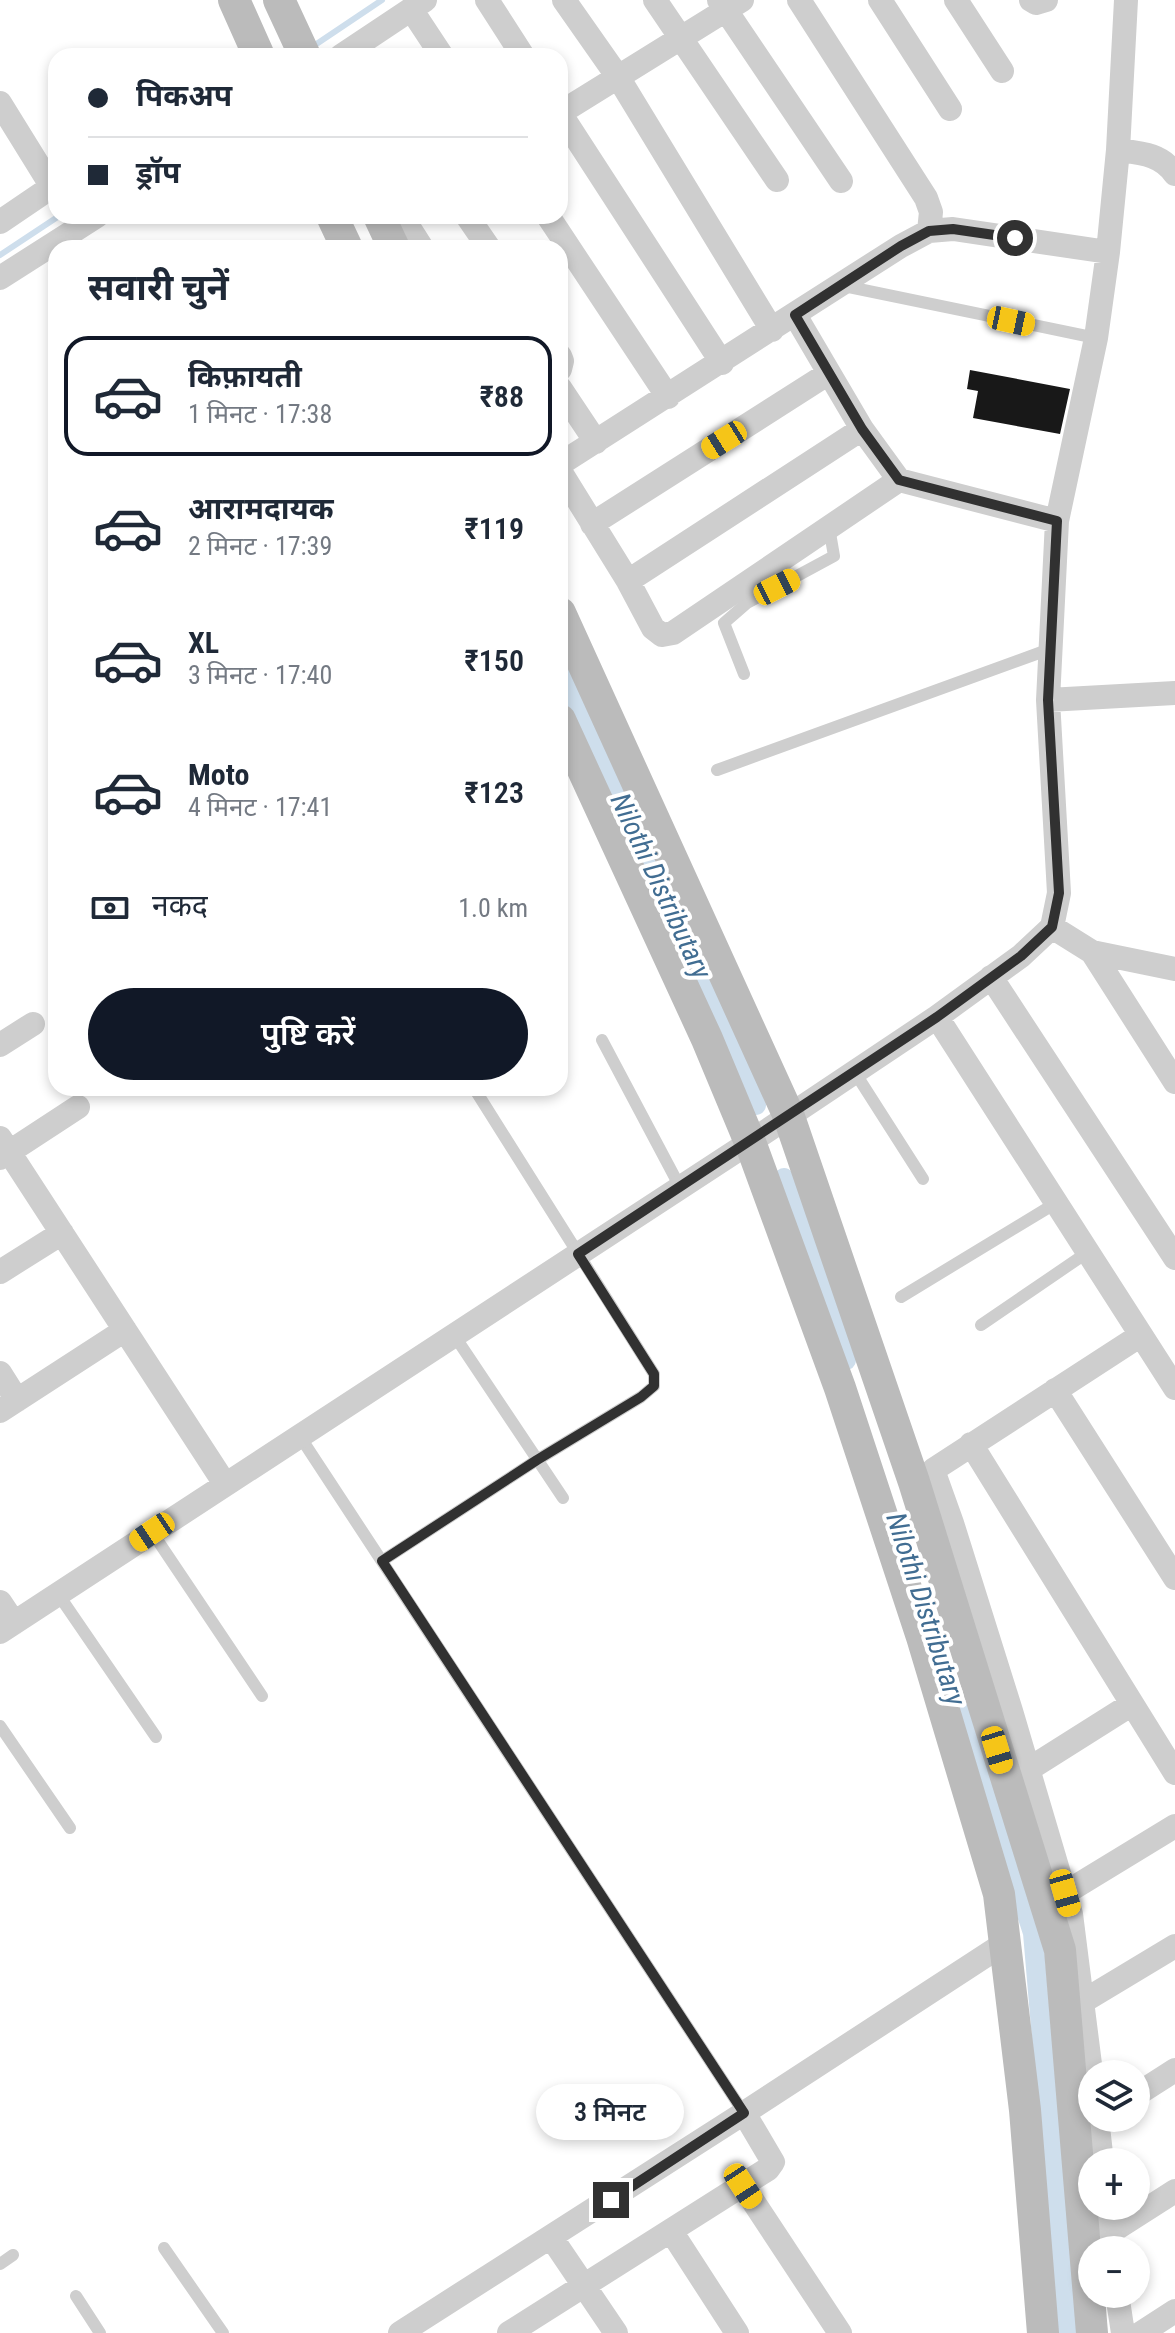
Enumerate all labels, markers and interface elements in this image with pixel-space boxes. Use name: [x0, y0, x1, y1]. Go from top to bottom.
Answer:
text: पिकअप: [136, 78, 232, 113]
text: ड्रॉप: [136, 155, 180, 190]
route start: [997, 220, 1033, 256]
text: सवारी चुनें: [88, 267, 229, 309]
car: [985, 304, 1037, 338]
text: किफ़ायती: [188, 359, 302, 394]
icon: car: [92, 360, 164, 432]
text: ₹88: [480, 379, 524, 414]
text: 1 मिनट · 17:38: [188, 399, 332, 429]
car: [697, 417, 751, 463]
text: आरामदायक: [188, 491, 334, 526]
icon: car: [92, 492, 164, 564]
text: ₹119: [465, 511, 524, 546]
text: 2 मिनट · 17:39: [188, 531, 332, 561]
car: [750, 565, 804, 609]
icon: car: [92, 624, 164, 696]
text: XL: [188, 625, 219, 660]
text: ₹150: [465, 643, 524, 678]
text: 3 मिनट · 17:40: [188, 660, 332, 690]
icon: car: [92, 756, 164, 828]
text: Moto: [188, 757, 249, 792]
text: ₹123: [465, 775, 524, 810]
water label: Nilothi Distributary: [604, 788, 719, 985]
text: 4 मिनट · 17:41: [188, 792, 332, 822]
icon: cash: [88, 886, 132, 930]
text: नकद: [152, 888, 208, 923]
text: 1.0 km: [458, 893, 528, 923]
button: पुष्टि करें: [88, 988, 528, 1080]
water label: Nilothi Distributary: [879, 1508, 973, 1710]
car: [125, 1509, 179, 1555]
car: [979, 1724, 1015, 1776]
car: [1047, 1867, 1083, 1919]
map controls: [1078, 2060, 1150, 2308]
button: layers: [1078, 2060, 1150, 2132]
callout: 3 मिनट: [537, 2084, 685, 2140]
text: 3 मिनट: [574, 2097, 646, 2127]
button: +: [1078, 2148, 1150, 2220]
car: [720, 2159, 766, 2213]
route end: [593, 2182, 629, 2218]
button: −: [1078, 2236, 1150, 2308]

